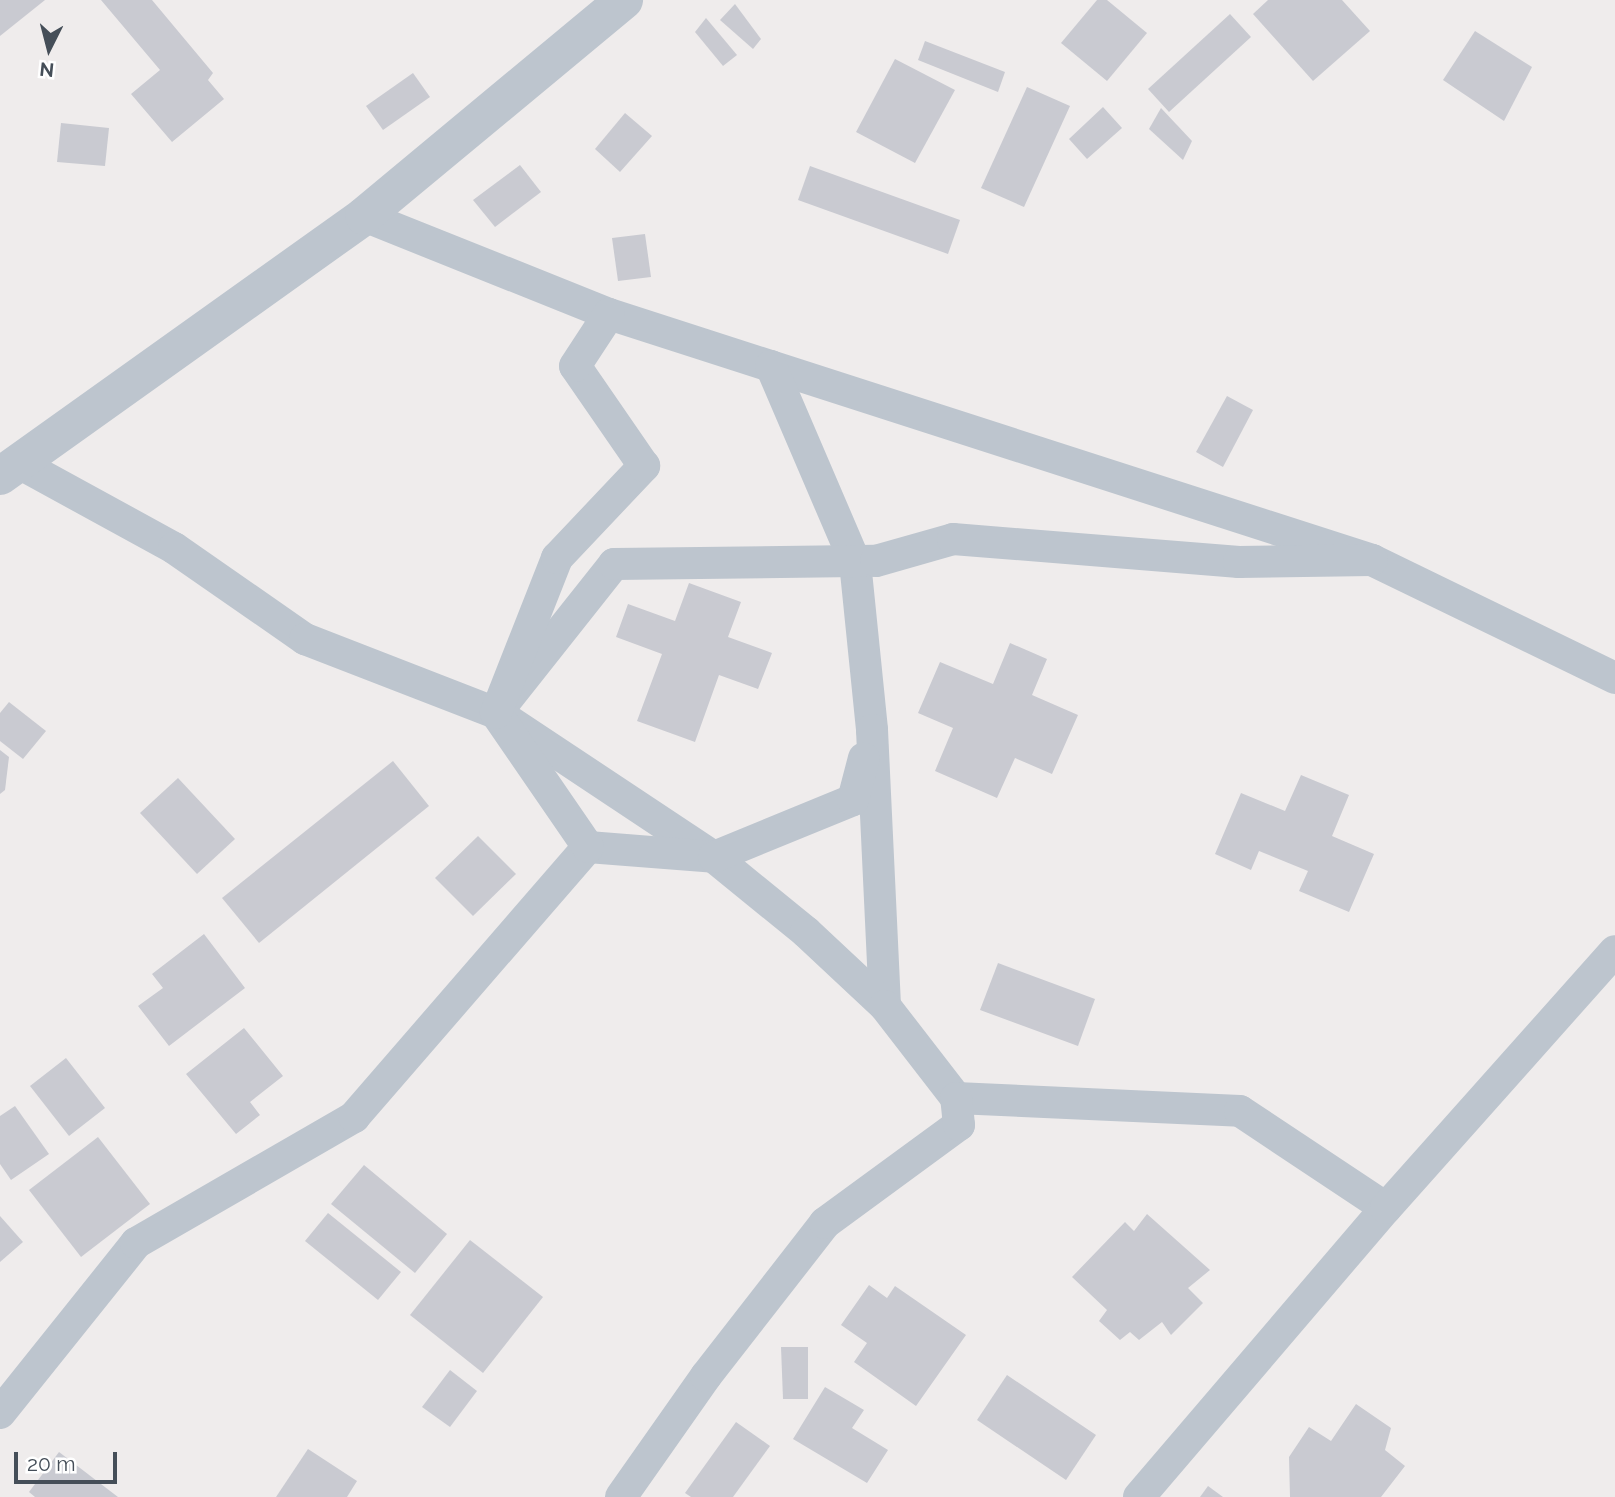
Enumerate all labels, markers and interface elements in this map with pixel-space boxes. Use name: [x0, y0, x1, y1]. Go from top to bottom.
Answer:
north arrow: [14, 14, 84, 84]
text: N: [38, 58, 55, 82]
scale bar: [18, 1438, 121, 1482]
text: 20 m: [27, 1451, 75, 1476]

